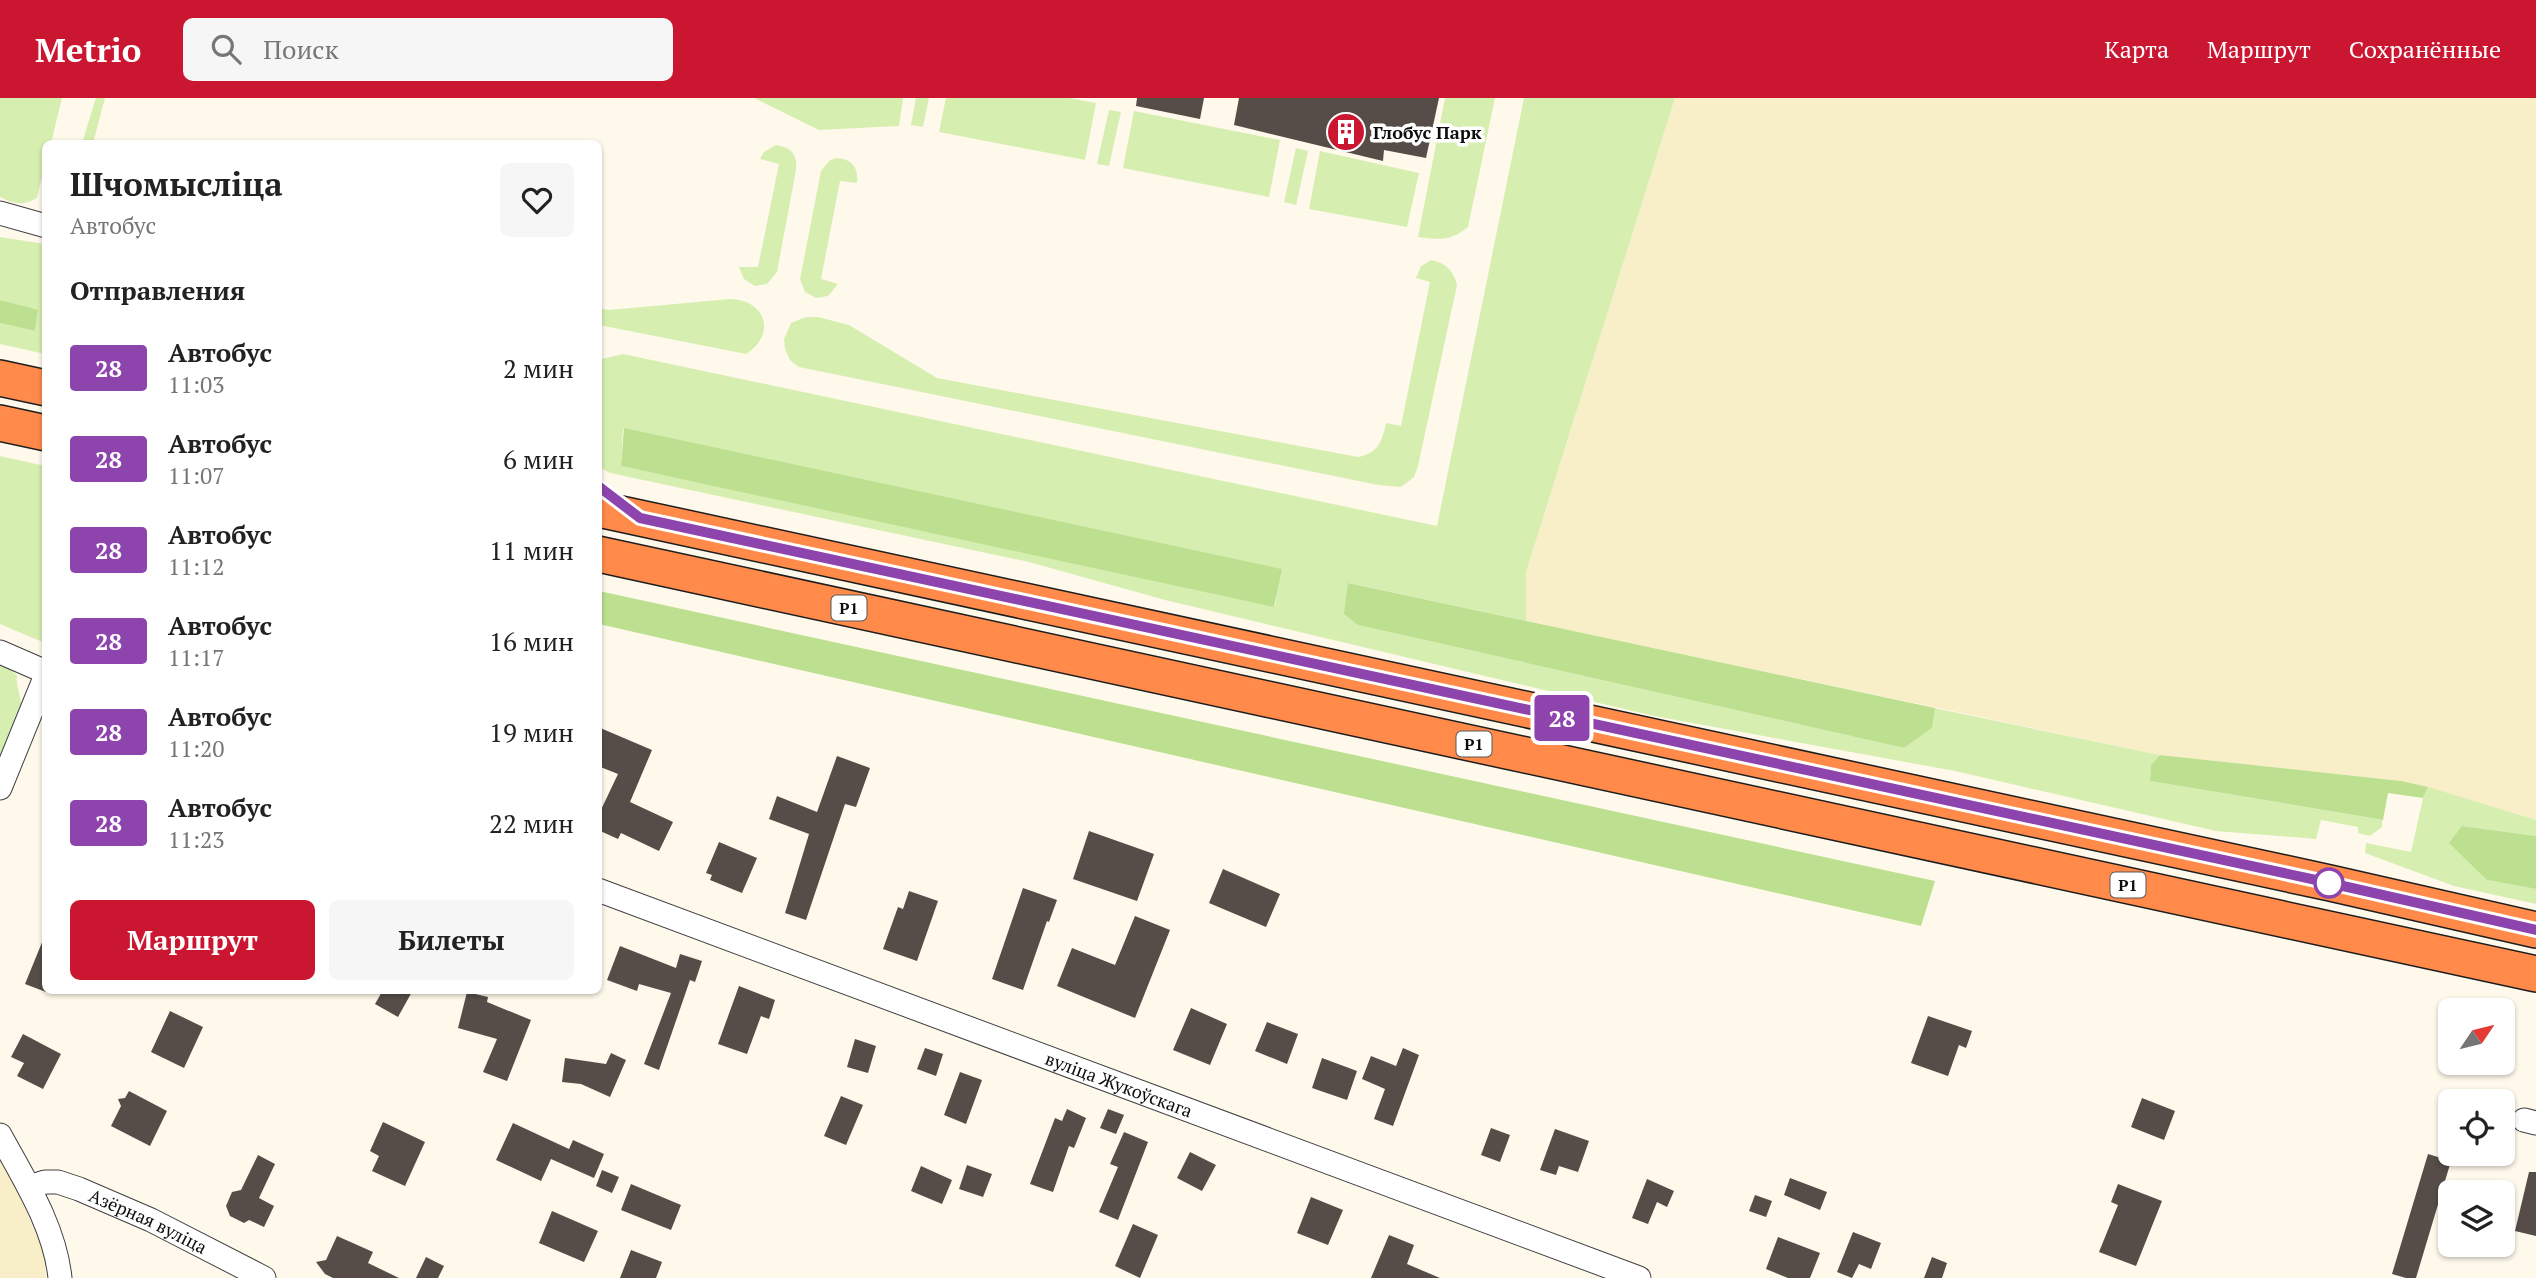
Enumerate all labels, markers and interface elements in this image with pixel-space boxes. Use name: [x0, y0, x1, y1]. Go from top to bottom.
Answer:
search box: [183, 18, 673, 81]
text: Metrio: [35, 28, 141, 71]
icon: search: [207, 30, 245, 68]
text: Поиск: [263, 32, 339, 66]
text: Карта: [2104, 33, 2169, 65]
text: Маршрут: [2207, 33, 2311, 65]
text: Сохранённые: [2349, 33, 2501, 65]
building icon: Глобус Парк: [1325, 111, 1367, 153]
place label: Глобус Парк: [1373, 120, 1482, 144]
text: Шчомысліца: [70, 162, 283, 205]
button: heart: [500, 163, 574, 237]
text: Автобус: [70, 210, 156, 241]
text: Отправления: [70, 273, 245, 307]
text: Автобус: [168, 335, 272, 369]
text: 2 мин: [503, 351, 574, 385]
text: 28: [95, 352, 122, 384]
text: 11:03: [168, 369, 225, 400]
text: Автобус: [168, 426, 272, 460]
text: 6 мин: [503, 442, 574, 476]
text: 28: [95, 443, 122, 475]
text: 11:07: [168, 460, 225, 491]
text: Автобус: [168, 517, 272, 551]
text: 11 мин: [489, 533, 574, 567]
text: 28: [95, 534, 122, 566]
text: 11:12: [168, 551, 225, 582]
road number: Р1: [832, 596, 866, 621]
text: Автобус: [168, 608, 272, 642]
text: 16 мин: [489, 624, 574, 658]
text: 28: [95, 625, 122, 657]
text: 11:17: [168, 642, 225, 673]
line badge: 28: [1530, 695, 1594, 741]
text: Автобус: [168, 699, 272, 733]
text: 28: [1548, 702, 1576, 734]
text: 19 мин: [489, 715, 574, 749]
text: 28: [95, 716, 122, 748]
road number: Р1: [1456, 732, 1492, 757]
text: 11:20: [168, 733, 225, 764]
text: Автобус: [168, 790, 272, 824]
text: 22 мин: [489, 806, 574, 840]
text: 28: [95, 807, 122, 839]
text: 11:23: [168, 824, 225, 855]
unlabelled marker: [2314, 868, 2344, 898]
road number: Р1: [2110, 872, 2146, 898]
button: Маршрут: [70, 900, 315, 980]
button: Билеты: [329, 900, 574, 980]
north arrow: [2438, 998, 2515, 1074]
map controls: [2438, 998, 2515, 1257]
street label: вуліца Жукоўскага: [1042, 1046, 1196, 1123]
button: locate: [2438, 1089, 2515, 1166]
button: layers: [2438, 1180, 2515, 1257]
street label: Азёрная вуліца: [85, 1183, 211, 1259]

